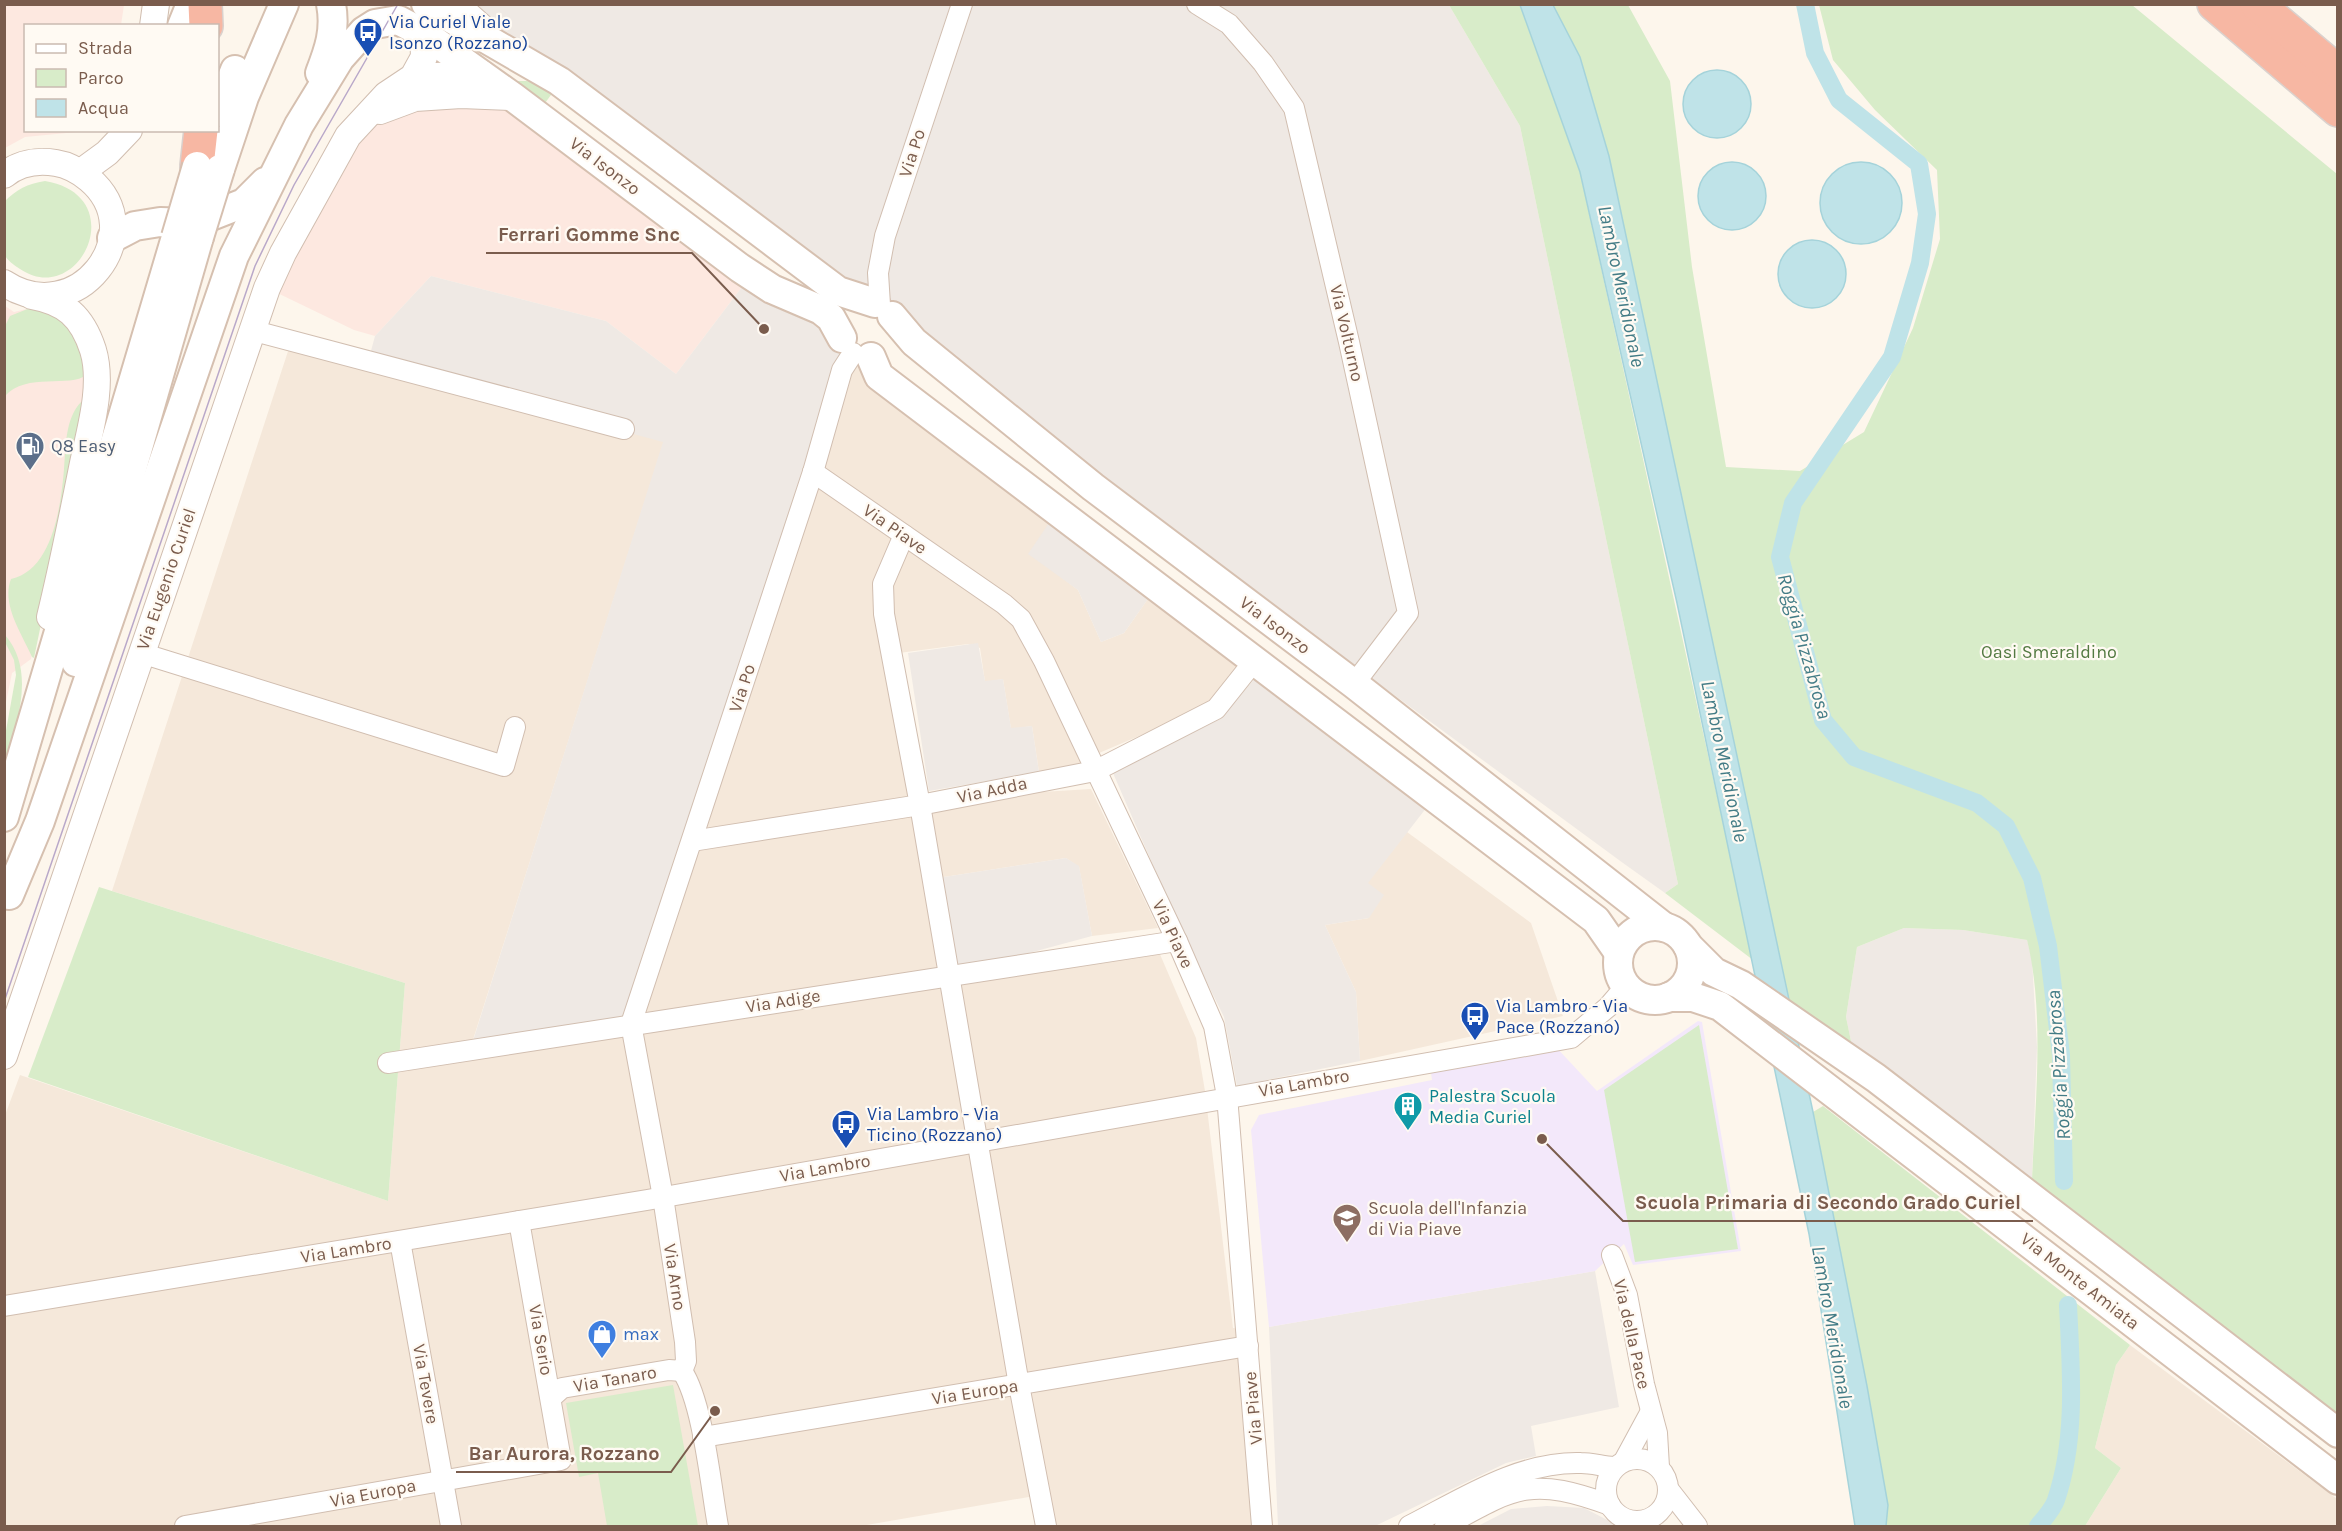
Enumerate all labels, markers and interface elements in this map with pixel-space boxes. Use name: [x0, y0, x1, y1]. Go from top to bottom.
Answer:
place label: Via Curiel Viale Isonzo (Rozzano): [389, 11, 528, 54]
bus stop icon: Via Curiel Viale Isonzo (Rozzano): [352, 16, 384, 58]
legend: [24, 24, 219, 132]
text: Strada: [78, 37, 133, 59]
text: Parco: [78, 67, 124, 89]
text: Acqua: [78, 97, 129, 119]
street label: Via Po: [894, 126, 930, 180]
street label: Via Isonzo: [565, 132, 645, 200]
water label: Lambro Meridionale: [1593, 203, 1650, 369]
callout: Ferrari Gomme Snc: [486, 215, 692, 253]
text: Ferrari Gomme Snc: [498, 223, 680, 246]
street label: Via Volturno: [1325, 282, 1369, 384]
fuel station icon: Q8 Easy: [14, 430, 46, 472]
place label: Q8 Easy: [51, 435, 116, 457]
street label: Via Piave: [859, 499, 931, 559]
street label: Via Eugenio Curiel: [131, 505, 201, 653]
water label: Roggia Pizzabrosa: [1773, 571, 1836, 721]
street label: Via Isonzo: [1235, 591, 1315, 659]
park label: Oasi Smeraldino: [1981, 641, 2117, 663]
street label: Via Po: [724, 661, 760, 715]
water label: Lambro Meridionale: [1696, 678, 1753, 844]
street label: Via Adda: [955, 772, 1029, 808]
street label: Via Piave: [1148, 896, 1198, 972]
street label: Via Adige: [744, 984, 822, 1018]
water label: Roggia Pizzabrosa: [2042, 989, 2075, 1141]
place label: Via Lambro - Via Pace (Rozzano): [1496, 995, 1628, 1038]
bus stop icon: Via Lambro - Via Pace (Rozzano): [1459, 1000, 1491, 1042]
street label: Via Lambro: [1257, 1064, 1351, 1102]
place label: Palestra Scuola Media Curiel: [1429, 1085, 1556, 1128]
building icon: Palestra Scuola Media Curiel: [1392, 1090, 1424, 1132]
place label: Via Lambro - Via Ticino (Rozzano): [867, 1103, 1002, 1146]
bus stop icon: Via Lambro - Via Ticino (Rozzano): [830, 1108, 862, 1150]
street label: Via Lambro: [778, 1149, 872, 1187]
callout: Scuola Primaria di Secondo Grado Curiel: [1623, 1183, 2033, 1221]
text: Scuola Primaria di Secondo Grado Curiel: [1635, 1191, 2021, 1214]
place label: Scuola dell'Infanzia di Via Piave: [1368, 1197, 1527, 1240]
school or university icon: Scuola dell'Infanzia di Via Piave: [1331, 1202, 1363, 1244]
street label: Via Monte Amiata: [2016, 1228, 2144, 1334]
street label: Via Lambro: [299, 1232, 393, 1268]
street label: Via Arno: [659, 1242, 691, 1312]
water label: Lambro Meridionale: [1807, 1244, 1858, 1410]
street label: Via della Pace: [1609, 1277, 1655, 1391]
street label: Via Serio: [524, 1303, 558, 1377]
shop icon: max: [586, 1318, 618, 1360]
place label: max: [623, 1323, 659, 1345]
street label: Via Tevere: [408, 1342, 444, 1426]
street label: Via Tanaro: [572, 1361, 658, 1397]
street label: Via Piave: [1239, 1371, 1267, 1445]
street label: Via Europa: [930, 1374, 1020, 1410]
callout: Bar Aurora, Rozzano: [456, 1434, 671, 1472]
text: Bar Aurora, Rozzano: [469, 1442, 659, 1465]
street label: Via Europa: [328, 1474, 418, 1512]

